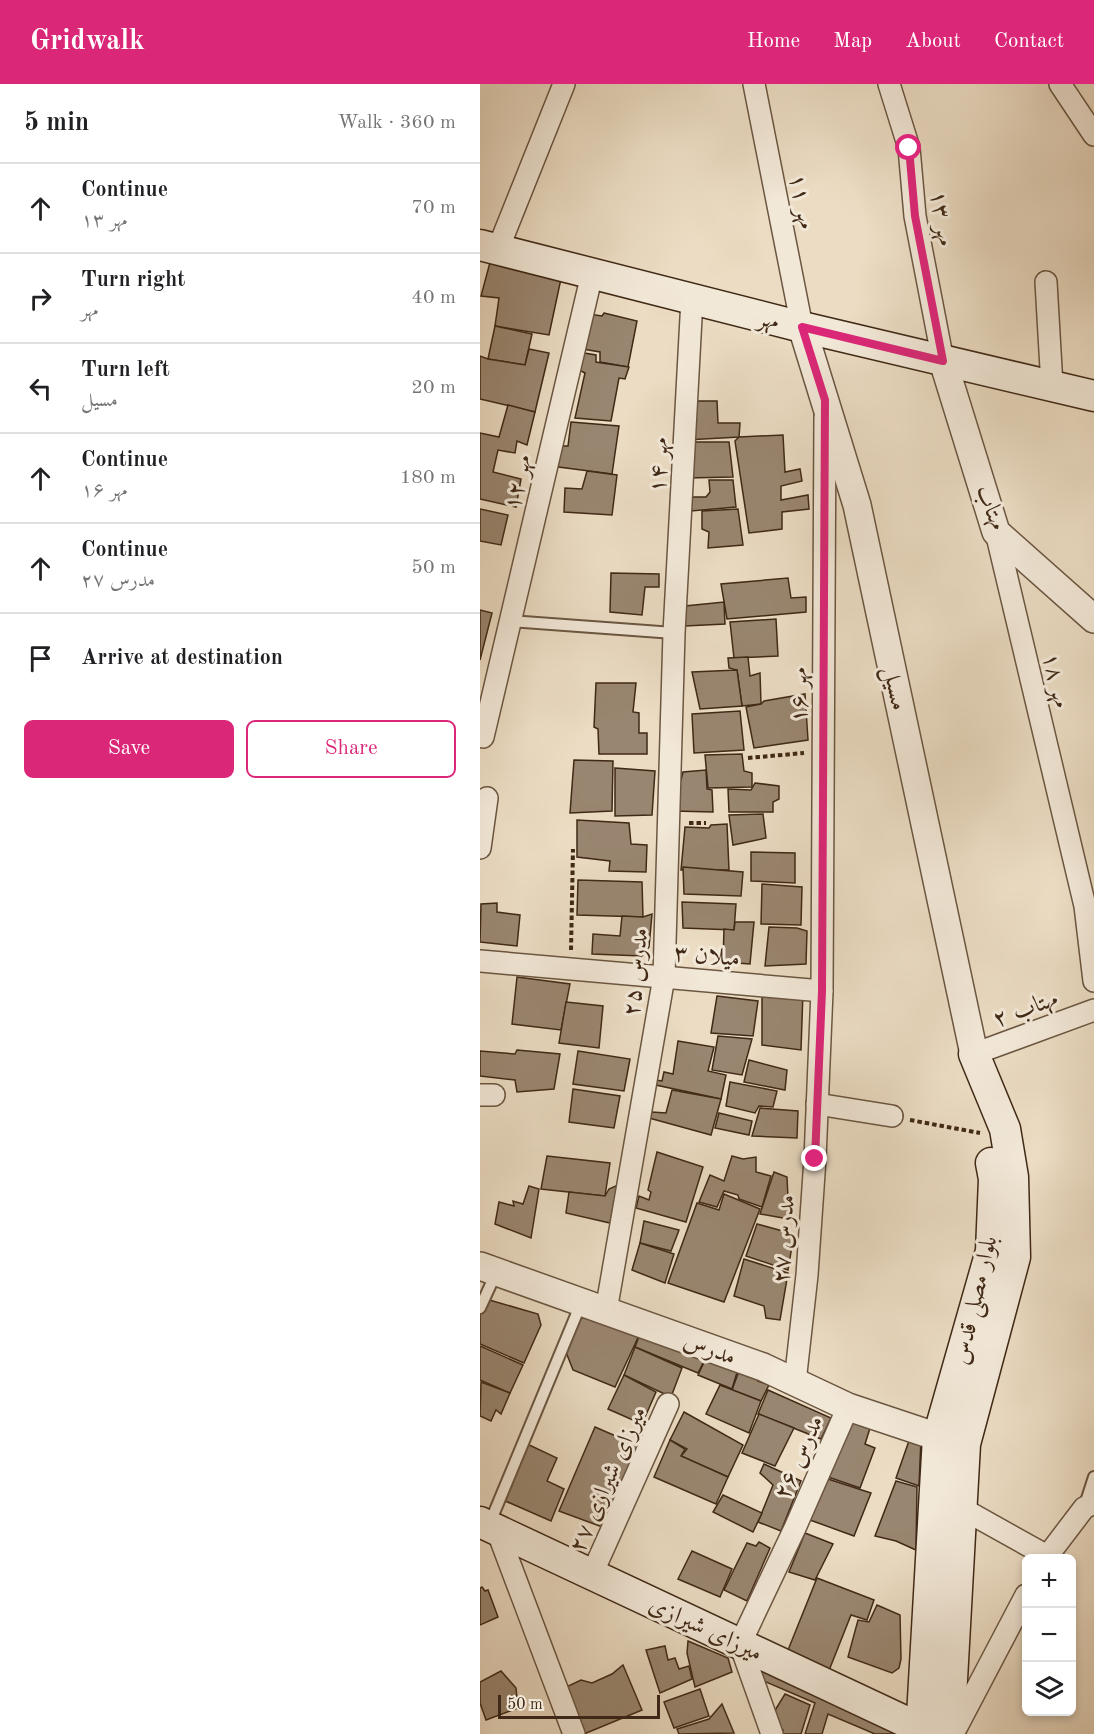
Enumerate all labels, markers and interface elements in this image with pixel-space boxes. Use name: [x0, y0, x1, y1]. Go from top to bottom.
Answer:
text: Gridwalk: [30, 28, 145, 56]
text: Home: [747, 31, 800, 52]
text: Map: [833, 31, 872, 52]
text: About: [905, 31, 961, 52]
text: Contact: [994, 31, 1064, 52]
text: 5 min: [24, 110, 89, 136]
text: Walk · 360 m: [337, 113, 456, 133]
route start: [895, 134, 921, 160]
street label: مهر ۱۱: [783, 172, 818, 231]
text: Continue: [81, 179, 168, 201]
street label: مهر ۱۳: [924, 189, 957, 248]
icon: ahead: [24, 192, 57, 225]
text: 70 m: [411, 198, 456, 218]
text: مهر ۱۳: [81, 211, 127, 231]
text: Turn right: [81, 269, 185, 291]
icon: right: [24, 282, 57, 315]
text: 40 m: [411, 288, 456, 308]
text: مهر: [81, 301, 98, 321]
street label: مهر: [752, 306, 782, 336]
text: Turn left: [81, 359, 170, 381]
icon: left: [24, 372, 57, 405]
text: 20 m: [411, 378, 456, 398]
text: مسیل: [81, 391, 118, 411]
street label: مهر ۱۴: [647, 437, 674, 494]
text: Continue: [81, 449, 168, 471]
street label: مهر ۱۲: [501, 453, 538, 513]
icon: ahead: [24, 462, 57, 495]
text: 180 m: [400, 468, 456, 488]
text: مهر ۱۶: [81, 481, 127, 501]
street label: مهتاب: [969, 482, 1010, 534]
text: Continue: [81, 539, 168, 561]
icon: ahead: [24, 552, 57, 585]
text: 50 m: [411, 558, 456, 578]
text: مدرس ۲۷: [81, 571, 155, 591]
icon: arrive: [24, 642, 57, 675]
text: Arrive at destination: [81, 647, 283, 669]
street label: مهر ۱۸: [1036, 651, 1073, 711]
street label: مسیل: [875, 664, 910, 713]
street label: مهر ۱۶: [788, 667, 813, 723]
button: Save: [24, 720, 234, 778]
button: Share: [246, 720, 456, 778]
street label: مدرس ۲۵: [620, 927, 654, 1018]
street label: میلان ۳: [673, 942, 741, 972]
street label: مهتاب ۲: [990, 987, 1062, 1034]
route end: [801, 1145, 827, 1171]
street label: مدرس ۲۷: [770, 1194, 800, 1284]
street label: بلوار مصلی قدس: [949, 1234, 1005, 1368]
street label: مدرس: [680, 1329, 739, 1370]
street label: میرزای شیرازی ۲۷: [566, 1403, 652, 1556]
street label: مدرس ۲۶: [771, 1412, 829, 1503]
map controls: [1022, 1554, 1076, 1716]
button: +: [1022, 1554, 1076, 1608]
street label: میرزای شیرازی: [645, 1593, 766, 1667]
button: −: [1022, 1608, 1076, 1662]
button: layers: [1022, 1662, 1076, 1716]
scale bar: [498, 1692, 660, 1720]
text: 50 m: [507, 1697, 543, 1713]

